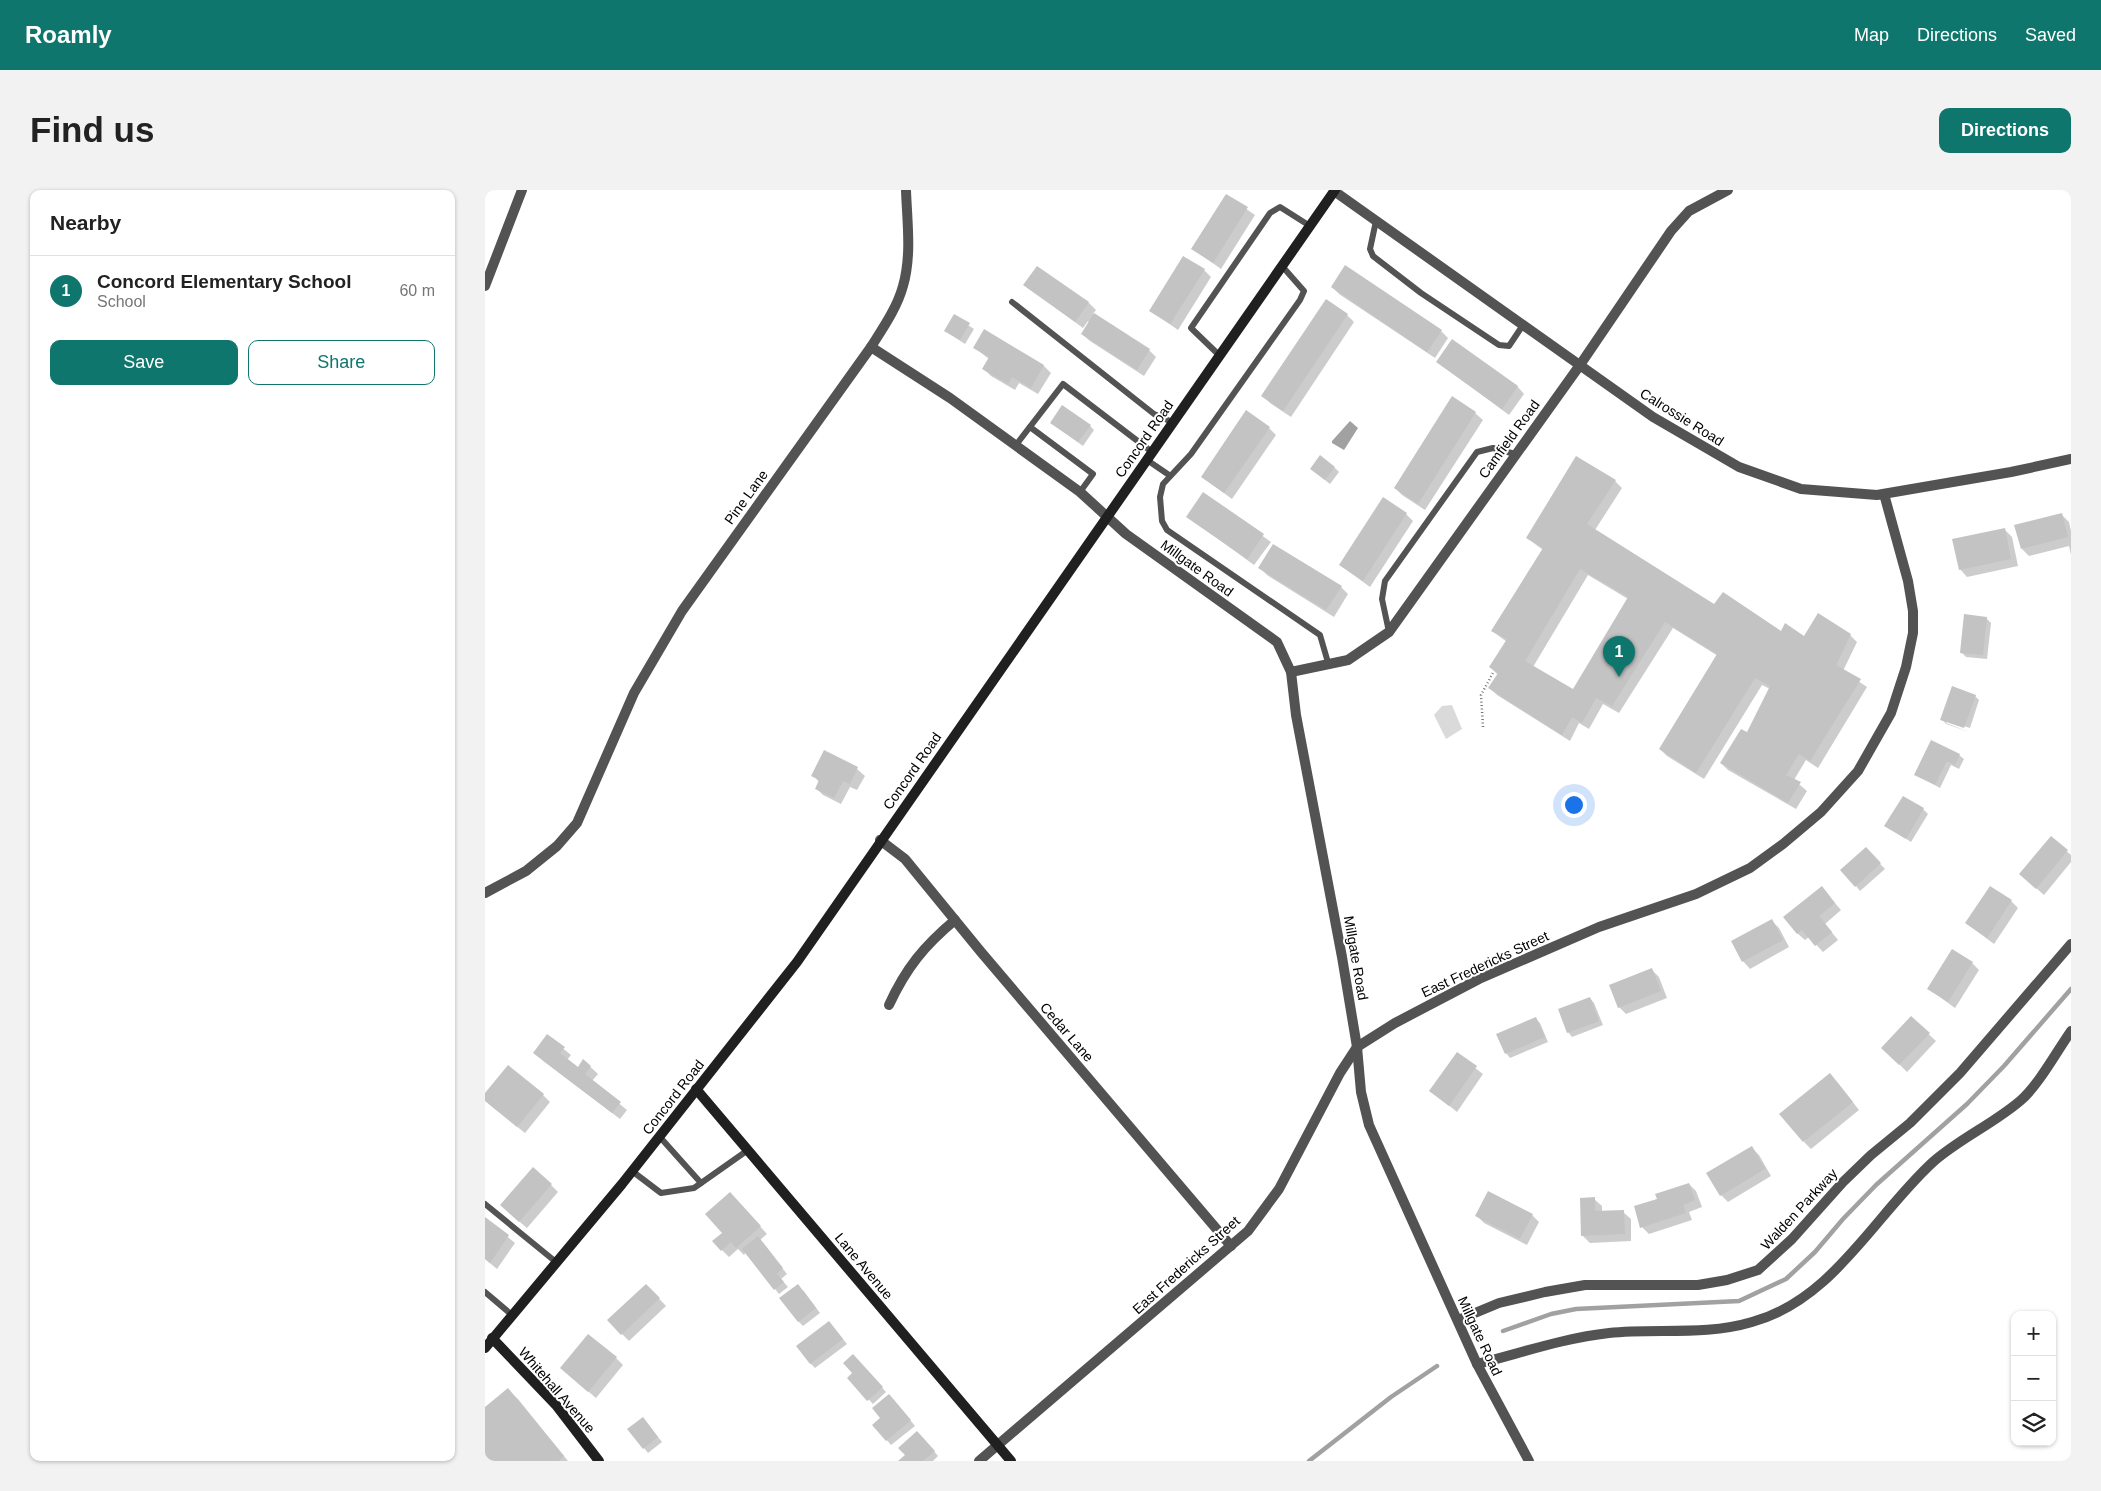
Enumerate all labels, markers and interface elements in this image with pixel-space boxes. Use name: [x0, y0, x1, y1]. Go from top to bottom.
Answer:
text: Roamly: [25, 21, 112, 48]
text: Map: [1854, 25, 1889, 45]
text: Directions: [1917, 25, 1997, 45]
text: Saved: [2025, 25, 2076, 45]
button: Directions: [1939, 108, 2071, 153]
text: Find us: [30, 110, 154, 149]
text: Nearby: [50, 211, 121, 234]
text: Concord Elementary School: [97, 271, 351, 292]
text: 1: [62, 282, 70, 299]
text: 60 m: [399, 282, 435, 299]
text: School: [97, 293, 146, 310]
button: Save: [50, 340, 238, 385]
button: Share: [248, 340, 435, 385]
street label: Calrossie Road: [1637, 385, 1727, 449]
street label: Concord Road: [1112, 397, 1176, 481]
street label: Camfield Road: [1475, 397, 1543, 481]
street label: Pine Lane: [721, 467, 771, 527]
street label: Millgate Road: [1158, 536, 1236, 600]
pin: 1: [1603, 636, 1635, 677]
street label: Concord Road: [880, 729, 944, 813]
your location: [1561, 792, 1587, 818]
street label: Millgate Road: [1341, 914, 1371, 1002]
street label: East Fredericks Street: [1419, 927, 1551, 1001]
street label: Cedar Lane: [1037, 999, 1097, 1065]
street label: Concord Road: [639, 1057, 707, 1137]
street label: Walden Parkway: [1758, 1165, 1840, 1253]
street label: East Fredericks Street: [1129, 1213, 1243, 1317]
street label: Lane Avenue: [832, 1230, 896, 1303]
street label: Millgate Road: [1455, 1294, 1505, 1378]
map controls: [2011, 1311, 2056, 1446]
button: +: [2011, 1311, 2056, 1356]
street label: Whitehall Avenue: [516, 1344, 599, 1436]
button: −: [2011, 1356, 2056, 1401]
button: layers: [2011, 1401, 2056, 1446]

